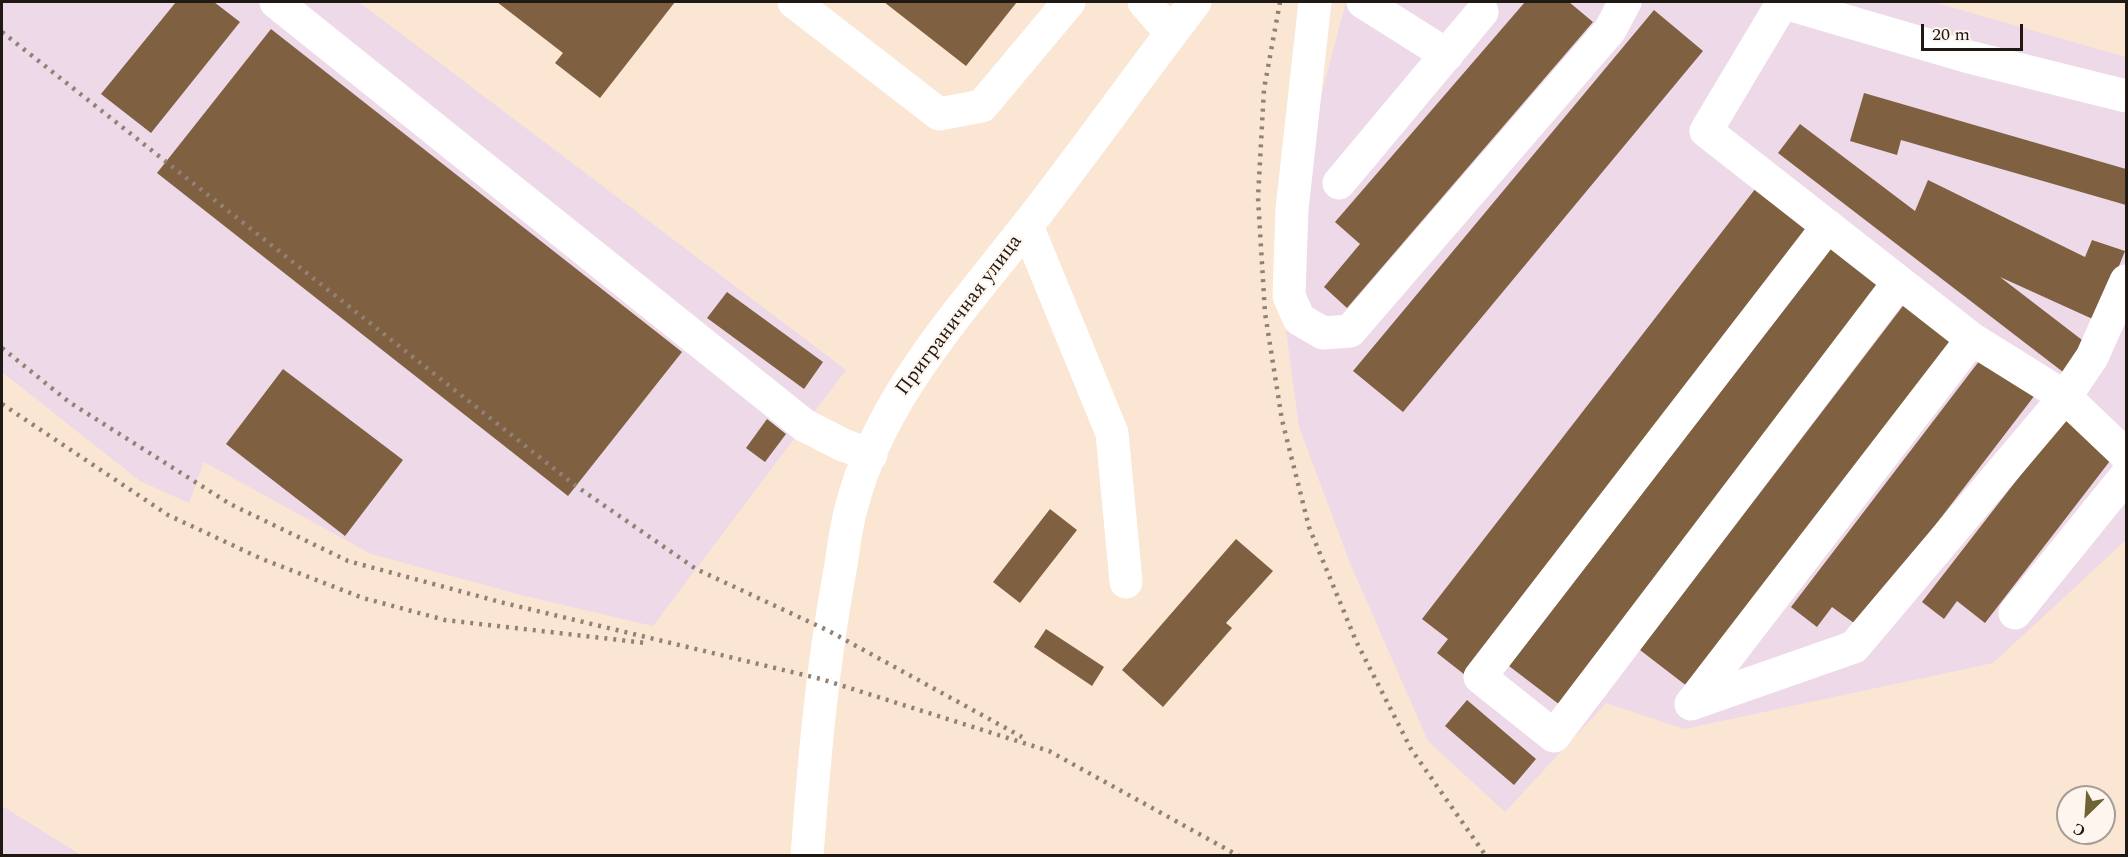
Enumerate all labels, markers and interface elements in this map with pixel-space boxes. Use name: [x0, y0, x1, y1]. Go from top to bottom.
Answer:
scale bar: [1924, 12, 2026, 50]
text: 20 m: [1932, 21, 1970, 48]
street label: Приграничная улица: [892, 231, 1028, 401]
north arrow: [2056, 785, 2116, 845]
text: С: [2069, 816, 2089, 843]

